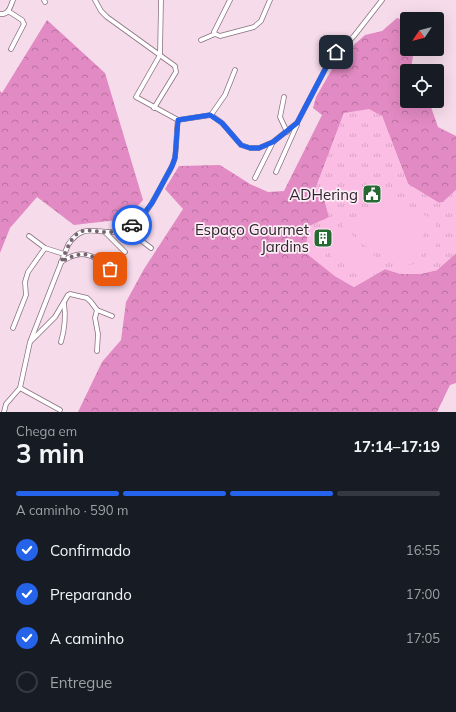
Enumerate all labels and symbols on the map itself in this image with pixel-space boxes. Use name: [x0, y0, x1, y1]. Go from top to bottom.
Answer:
north arrow: [400, 12, 444, 56]
pin: [319, 35, 353, 69]
public building icon: ADHering: [361, 183, 383, 205]
place label: ADHering: [289, 185, 358, 204]
courier: [112, 205, 152, 245]
place label: Espaço Gourmet Jardins: [195, 220, 309, 256]
building icon: Espaço Gourmet Jardins: [312, 227, 334, 249]
pin: [93, 252, 127, 286]

